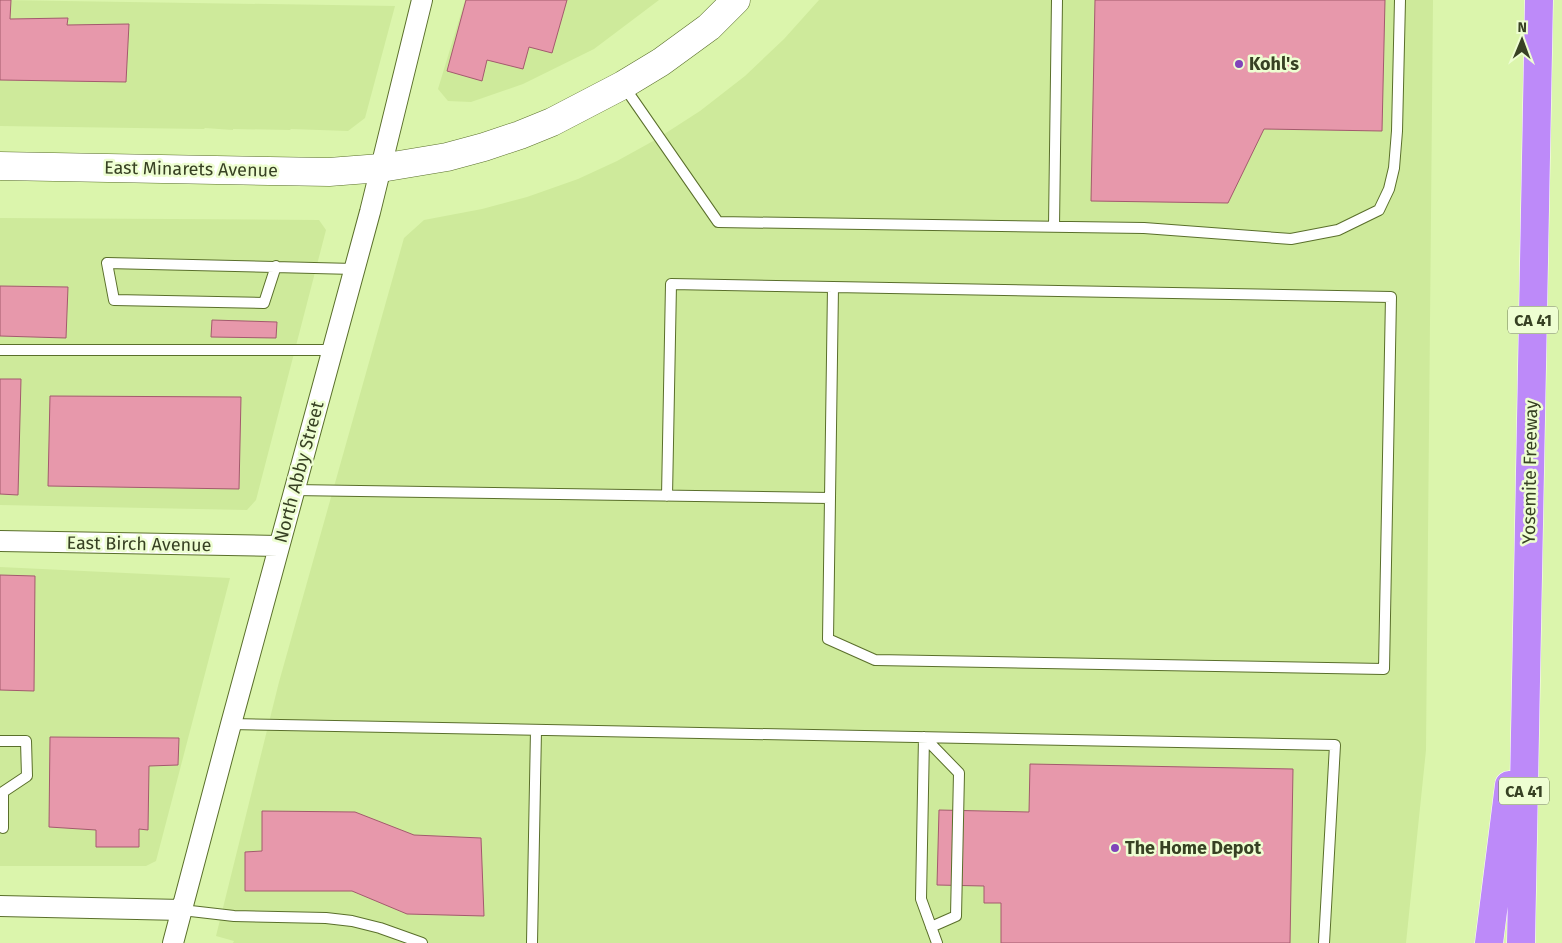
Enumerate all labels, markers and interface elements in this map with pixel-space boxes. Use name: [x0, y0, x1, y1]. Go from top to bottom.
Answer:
north arrow: [1497, 15, 1547, 65]
text: N: [1517, 19, 1527, 36]
place label: Kohl's: [1249, 53, 1299, 75]
marker: Kohl's: [1233, 58, 1245, 70]
street label: East Minarets Avenue: [104, 156, 278, 182]
road number: CA 41: [1508, 306, 1558, 334]
street label: North Abby Street: [270, 398, 329, 545]
street label: Yosemite Freeway: [1518, 400, 1542, 544]
street label: East Birch Avenue: [66, 532, 212, 556]
road number: CA 41: [1499, 778, 1549, 804]
place label: The Home Depot: [1125, 837, 1262, 859]
marker: The Home Depot: [1109, 842, 1121, 854]

